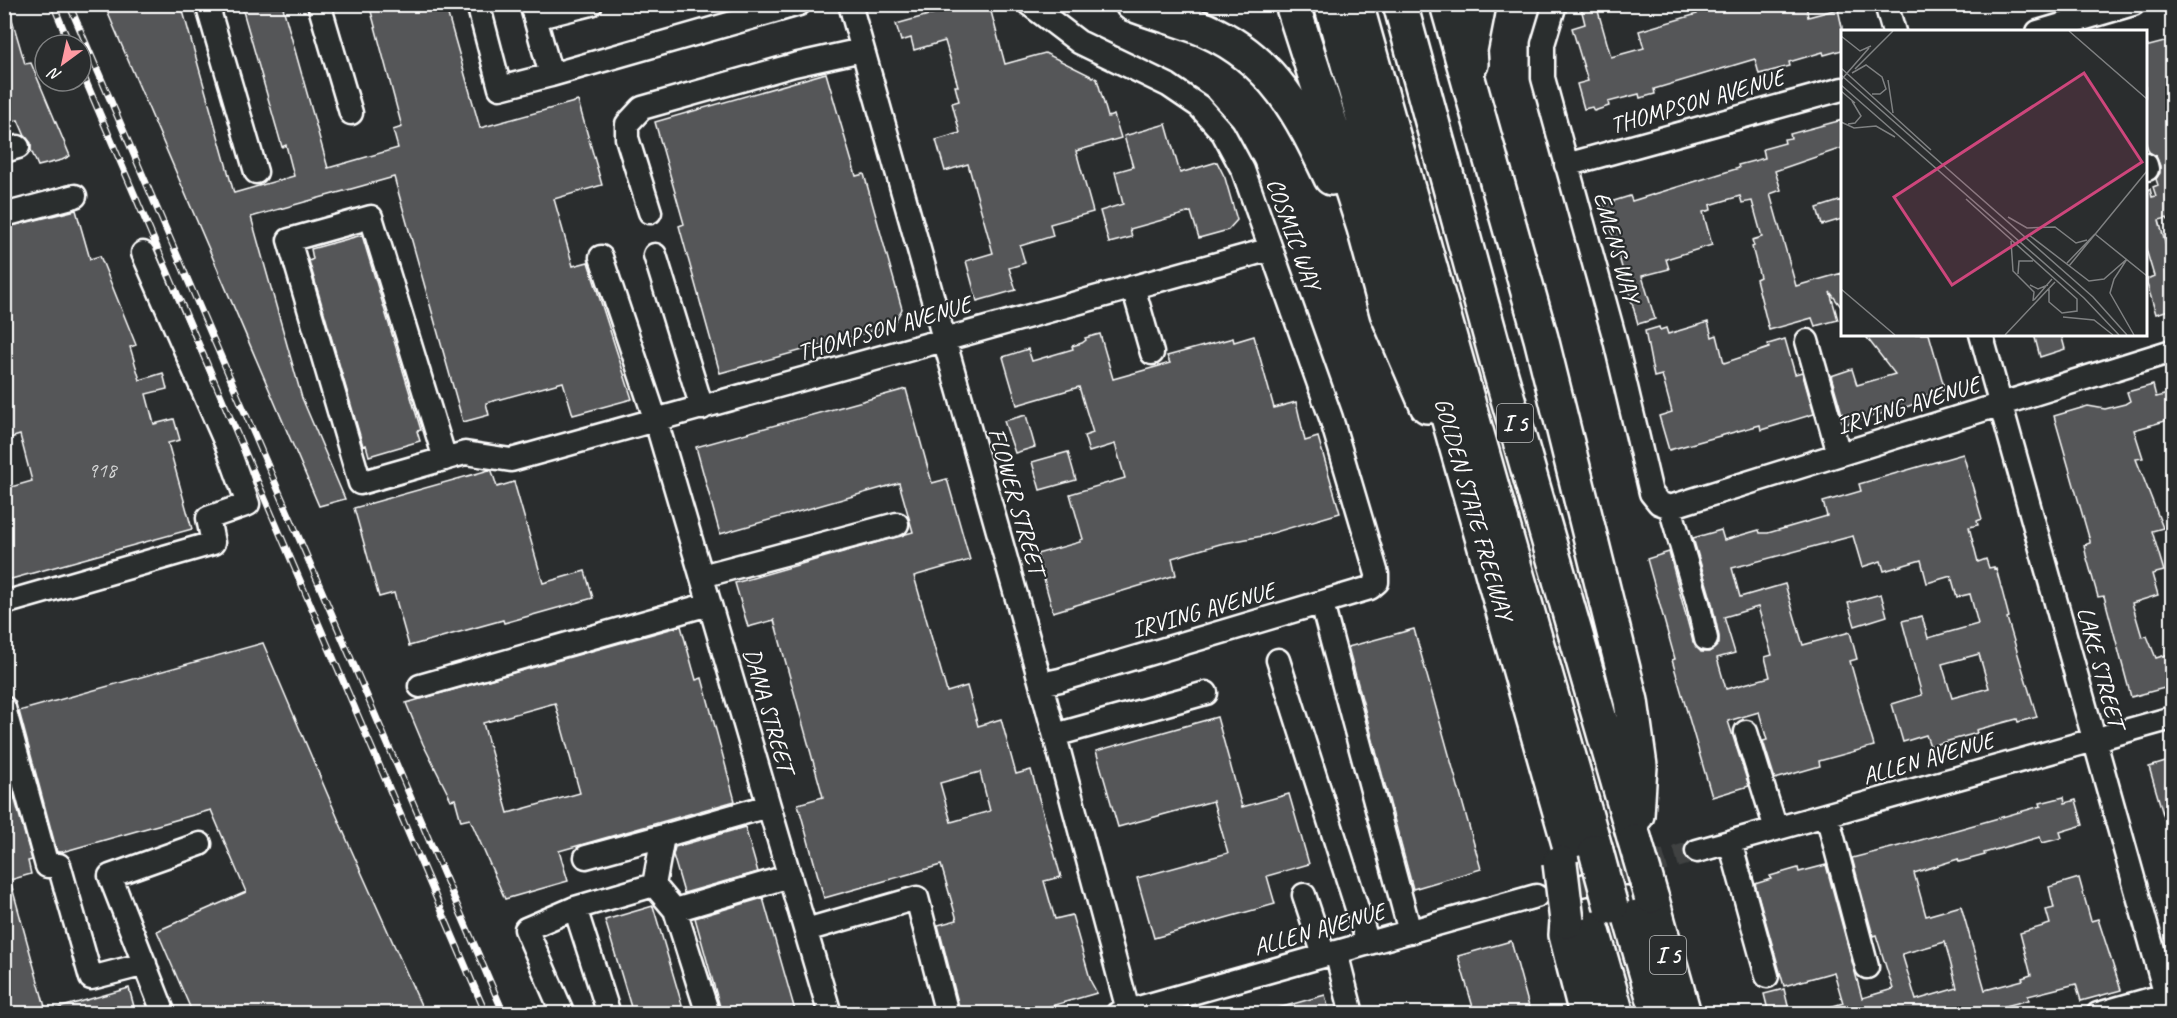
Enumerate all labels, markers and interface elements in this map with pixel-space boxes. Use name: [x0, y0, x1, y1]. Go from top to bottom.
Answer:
inset map: [1841, 30, 2147, 336]
north arrow: [33, 33, 93, 93]
street label: THOMPSON AVENUE: [1607, 61, 1790, 140]
text: N: [43, 62, 65, 86]
street label: COSMIC WAY: [1260, 174, 1329, 297]
street label: EMENS WAY: [1587, 188, 1648, 309]
street label: THOMPSON AVENUE: [794, 288, 977, 367]
street label: IRVING AVENUE: [1833, 368, 1986, 441]
street label: GOLDEN STATE FREEWAY: [1428, 394, 1521, 627]
road number: I 5: [1497, 404, 1533, 442]
street label: FLOWER STREET: [982, 424, 1054, 583]
house number: 918: [88, 457, 119, 483]
street label: IRVING AVENUE: [1128, 574, 1281, 645]
street label: LAKE STREET: [2071, 604, 2133, 736]
street label: DANA STREET: [737, 645, 803, 781]
street label: ALLEN AVENUE: [1859, 724, 2000, 791]
street label: ALLEN AVENUE: [1250, 895, 1391, 962]
road number: I 5: [1650, 936, 1686, 974]

